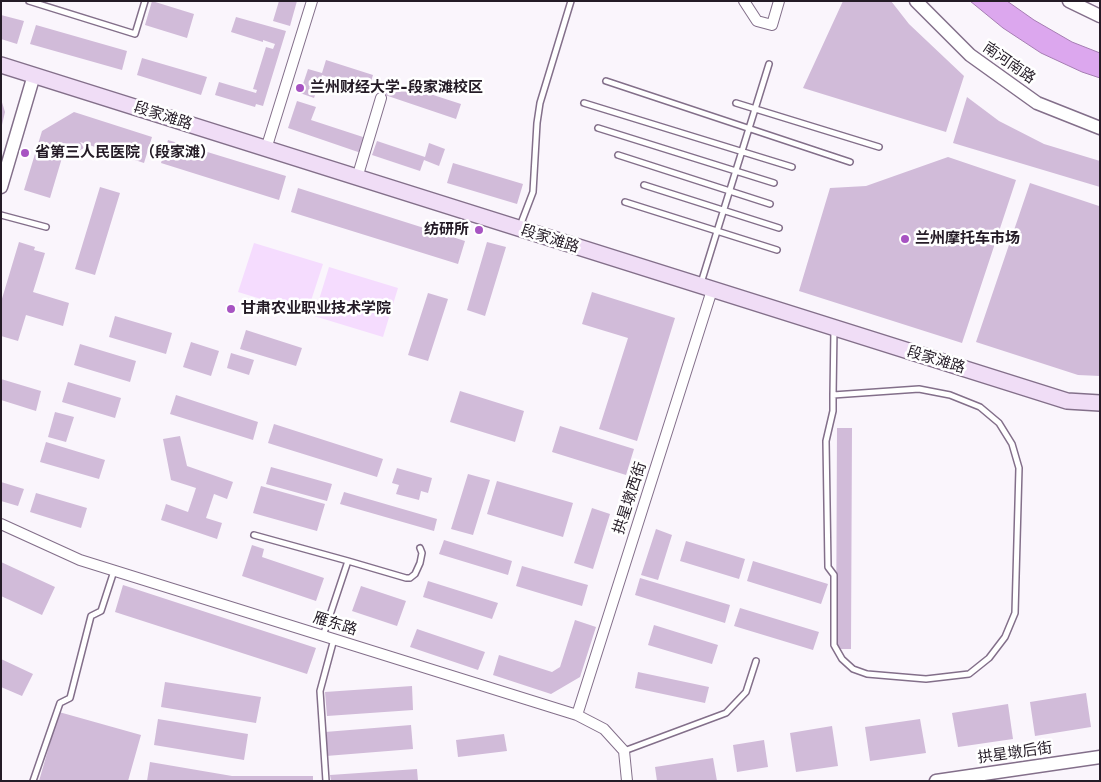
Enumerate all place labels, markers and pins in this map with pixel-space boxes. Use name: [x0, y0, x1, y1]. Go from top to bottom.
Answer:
place label: 兰州财经大学-段家滩校区: [310, 79, 483, 97]
marker: 兰州财经大学-段家滩校区: [294, 82, 306, 94]
place label: 省第三人民医院（段家滩）: [35, 144, 215, 162]
marker: 省第三人民医院（段家滩）: [19, 147, 31, 159]
place label: 纺研所: [424, 221, 469, 239]
marker: 纺研所: [473, 224, 485, 236]
place label: 兰州摩托车市场: [915, 230, 1020, 248]
marker: 兰州摩托车市场: [899, 233, 911, 245]
place label: 甘肃农业职业技术学院: [241, 300, 391, 318]
marker: 甘肃农业职业技术学院: [225, 303, 237, 315]

